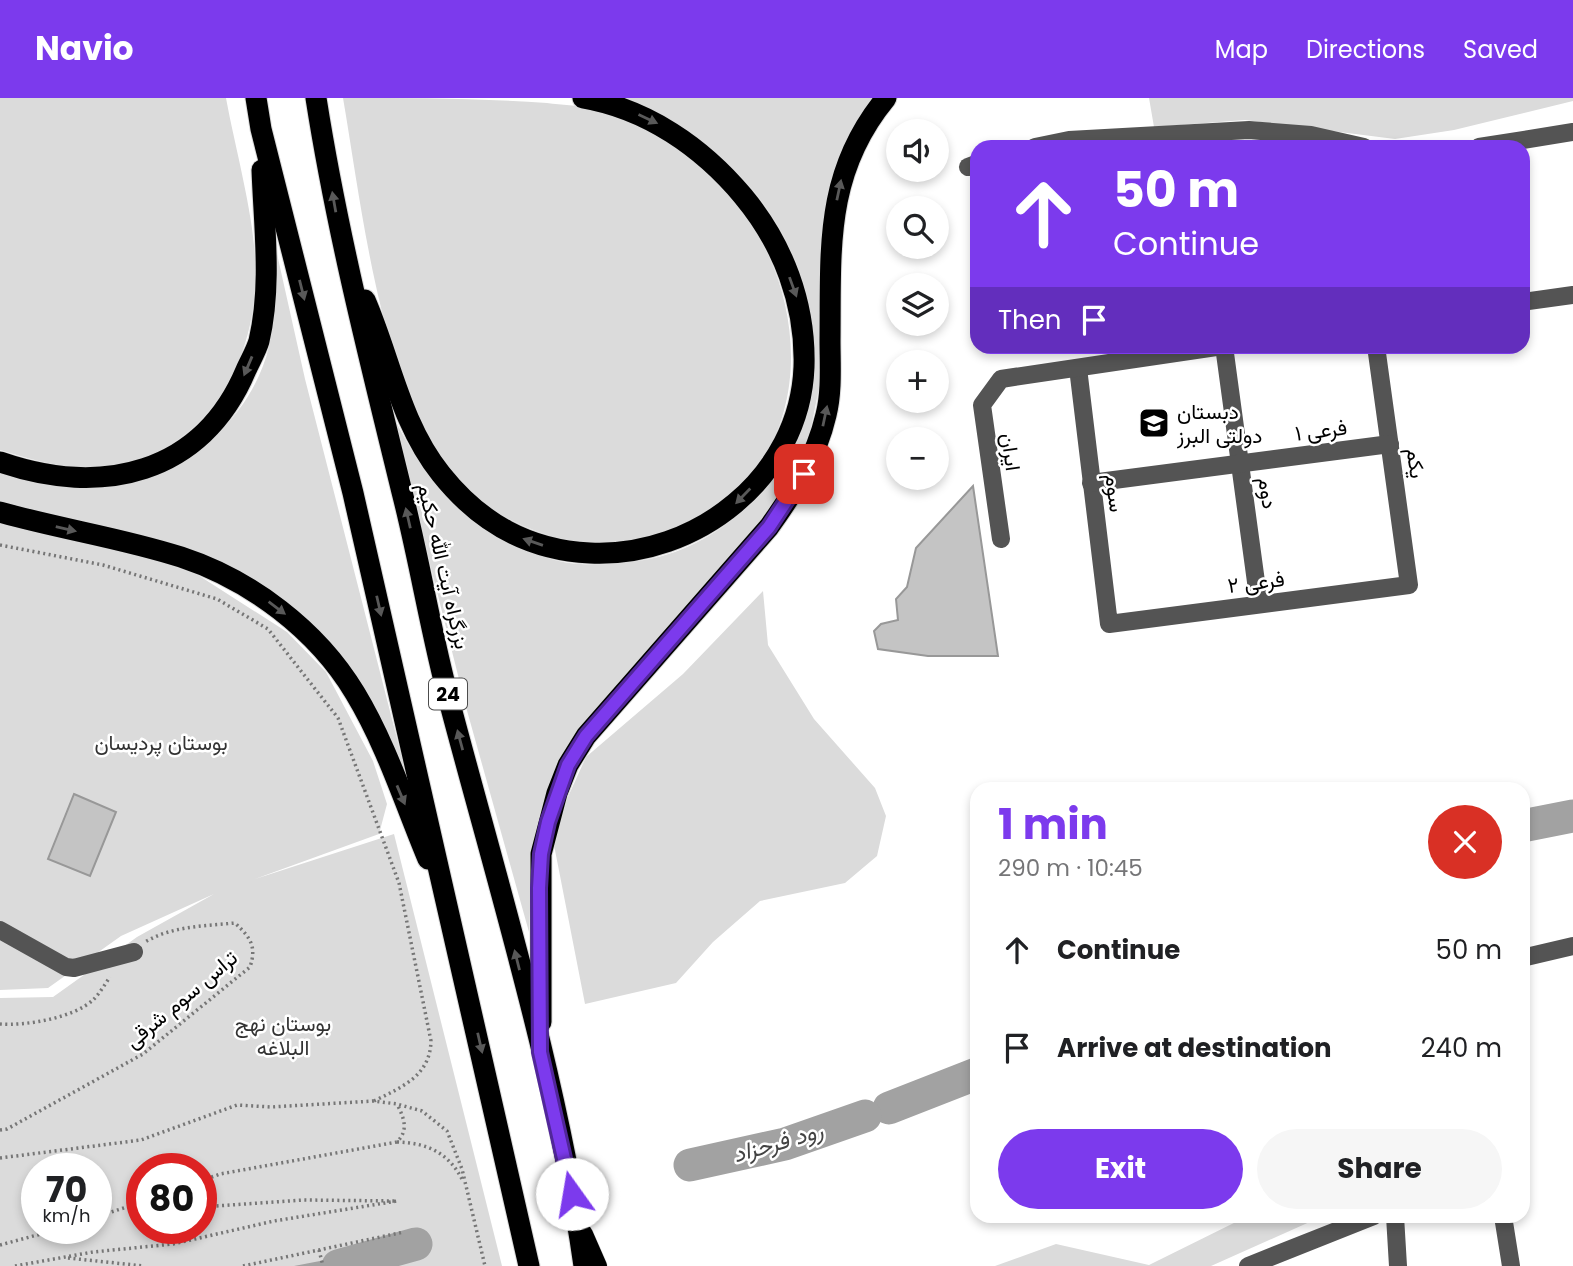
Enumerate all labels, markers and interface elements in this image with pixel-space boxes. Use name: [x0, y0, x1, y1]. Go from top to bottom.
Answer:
text: Navio: [35, 25, 134, 72]
text: Map: [1215, 33, 1268, 66]
text: Directions: [1306, 33, 1425, 66]
text: Saved: [1463, 33, 1538, 66]
one-way arrow: [638, 114, 658, 125]
map controls: [886, 119, 949, 490]
button: sound: [886, 119, 949, 182]
text: 50 m: [1113, 156, 1239, 224]
icon: ahead: [998, 168, 1089, 259]
one-way arrow: [833, 179, 844, 201]
one-way arrow: [328, 191, 339, 213]
button: search: [886, 196, 949, 259]
text: Continue: [1113, 221, 1259, 266]
button: layers: [886, 273, 949, 336]
one-way arrow: [788, 276, 799, 297]
one-way arrow: [297, 279, 308, 301]
icon: arrive: [1075, 301, 1113, 339]
text: Then: [998, 302, 1061, 338]
button: +: [886, 350, 949, 413]
one-way arrow: [242, 356, 254, 376]
place label: دبستان دولتی البرز: [1176, 397, 1262, 450]
one-way arrow: [820, 405, 831, 427]
school or university icon: دبستان دولتی البرز: [1137, 406, 1171, 440]
street label: فرعی ۱: [1293, 412, 1349, 448]
button: −: [886, 427, 949, 490]
street label: ایران: [994, 431, 1028, 473]
pin: [774, 444, 834, 504]
street label: یکم: [1400, 446, 1432, 480]
icon: arrive: [785, 455, 823, 493]
street label: سوم: [1098, 472, 1132, 514]
street label: دوم: [1251, 475, 1285, 511]
street label: بزرگراه آیت الله حکیم: [411, 480, 477, 652]
one-way arrow: [736, 487, 752, 504]
one-way arrow: [403, 507, 414, 529]
one-way arrow: [55, 524, 77, 535]
one-way arrow: [522, 536, 543, 547]
street label: فرعی ۲: [1226, 564, 1286, 600]
one-way arrow: [374, 595, 385, 617]
one-way arrow: [268, 601, 286, 615]
road number: 24: [429, 678, 467, 709]
park label: بوستان پردیسان: [94, 728, 228, 757]
one-way arrow: [454, 729, 465, 751]
one-way arrow: [396, 784, 407, 805]
text: 1 min: [998, 795, 1108, 854]
button: close: [1428, 805, 1502, 879]
text: 290 m · 10:45: [998, 852, 1143, 884]
icon: ahead: [998, 931, 1036, 969]
text: Continue: [1057, 932, 1180, 968]
text: 50 m: [1436, 932, 1502, 968]
street label: تراس سوم شرقی: [118, 943, 244, 1055]
one-way arrow: [511, 949, 522, 971]
park label: بوستان نهج البلاغه: [235, 1009, 331, 1062]
icon: arrive: [998, 1029, 1036, 1067]
text: Arrive at destination: [1057, 1030, 1332, 1066]
text: 240 m: [1421, 1030, 1502, 1066]
one-way arrow: [474, 1032, 485, 1054]
water label: رود فرحزاد: [729, 1114, 827, 1170]
button: Exit: [998, 1129, 1243, 1209]
button: Share: [1257, 1129, 1502, 1209]
speed limit sign: 80: [126, 1153, 217, 1244]
position arrow: [535, 1157, 609, 1231]
text: 70: [46, 1165, 87, 1214]
text: km/h: [43, 1203, 90, 1228]

